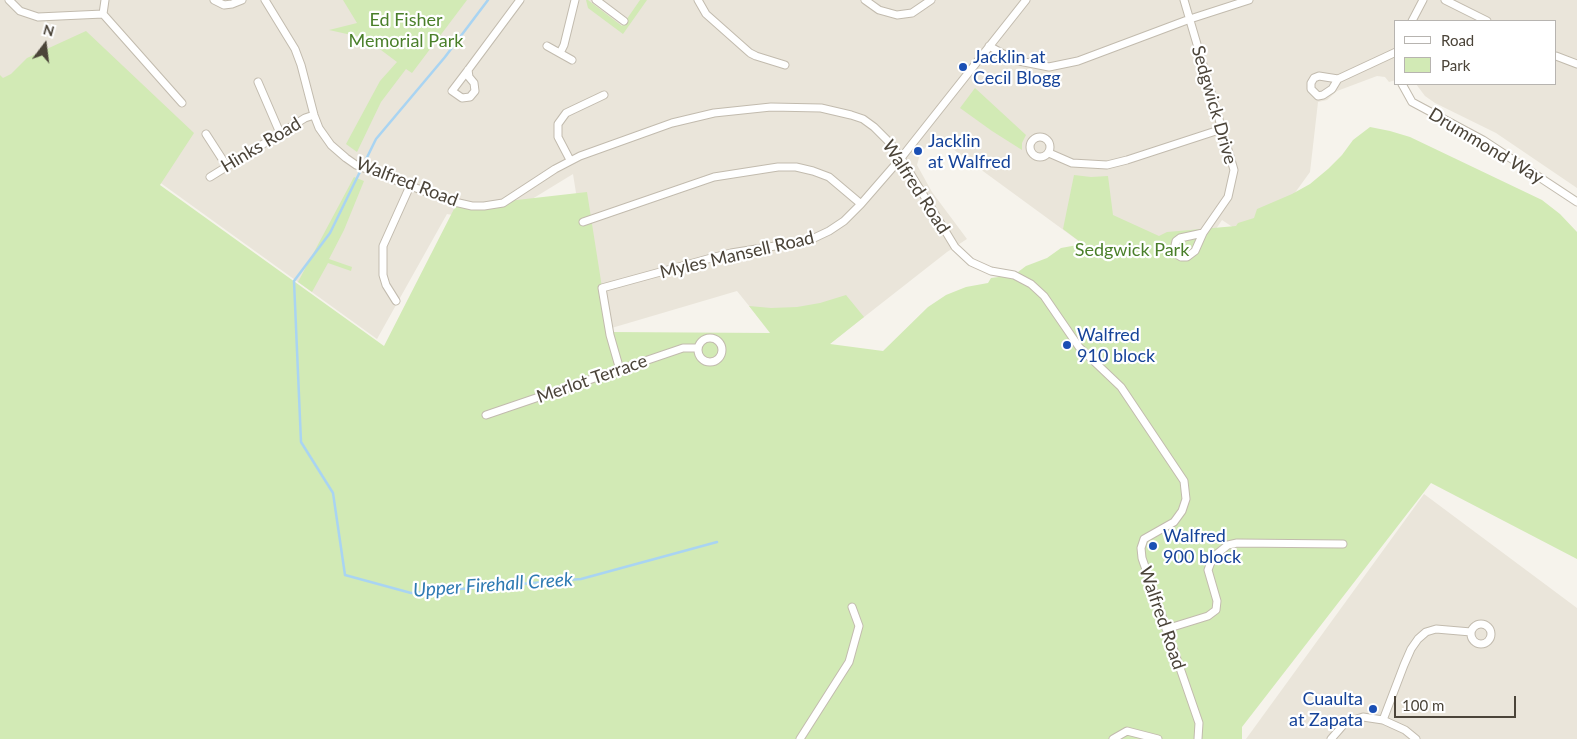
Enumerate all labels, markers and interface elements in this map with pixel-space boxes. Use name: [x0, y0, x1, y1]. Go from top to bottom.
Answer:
park label: Ed Fisher Memorial Park: [349, 9, 463, 52]
north arrow: [20, 20, 70, 70]
text: N: [42, 20, 56, 40]
legend: [1394, 20, 1557, 85]
text: Road: [1441, 31, 1474, 49]
street label: Sedgwick Drive: [1187, 43, 1241, 167]
place label: Jacklin at Cecil Blogg: [973, 46, 1061, 88]
text: Park: [1441, 56, 1470, 74]
marker: Jacklin at Cecil Blogg: [957, 61, 969, 73]
street label: Drummond Way: [1425, 103, 1547, 189]
street label: Hinks Road: [217, 113, 305, 177]
place label: Jacklin at Walfred: [928, 130, 1011, 172]
street label: Walfred Road: [878, 136, 954, 238]
marker: Jacklin at Walfred: [912, 145, 924, 157]
street label: Walfred Road: [353, 153, 461, 211]
street label: Myles Mansell Road: [658, 227, 816, 283]
park label: Sedgwick Park: [1075, 239, 1189, 261]
place label: Walfred 910 block: [1077, 324, 1155, 366]
marker: Walfred 910 block: [1061, 339, 1073, 351]
street label: Merlot Terrace: [534, 350, 650, 408]
place label: Walfred 900 block: [1163, 525, 1241, 568]
marker: Walfred 900 block: [1147, 540, 1159, 552]
street label: Walfred Road: [1134, 564, 1190, 672]
water label: Upper Firehall Creek: [412, 568, 574, 602]
scale bar: [1397, 686, 1520, 718]
place label: Cuaulta at Zapata: [1289, 688, 1363, 731]
text: 100 m: [1402, 696, 1444, 714]
marker: Cuaulta at Zapata: [1367, 703, 1379, 715]

